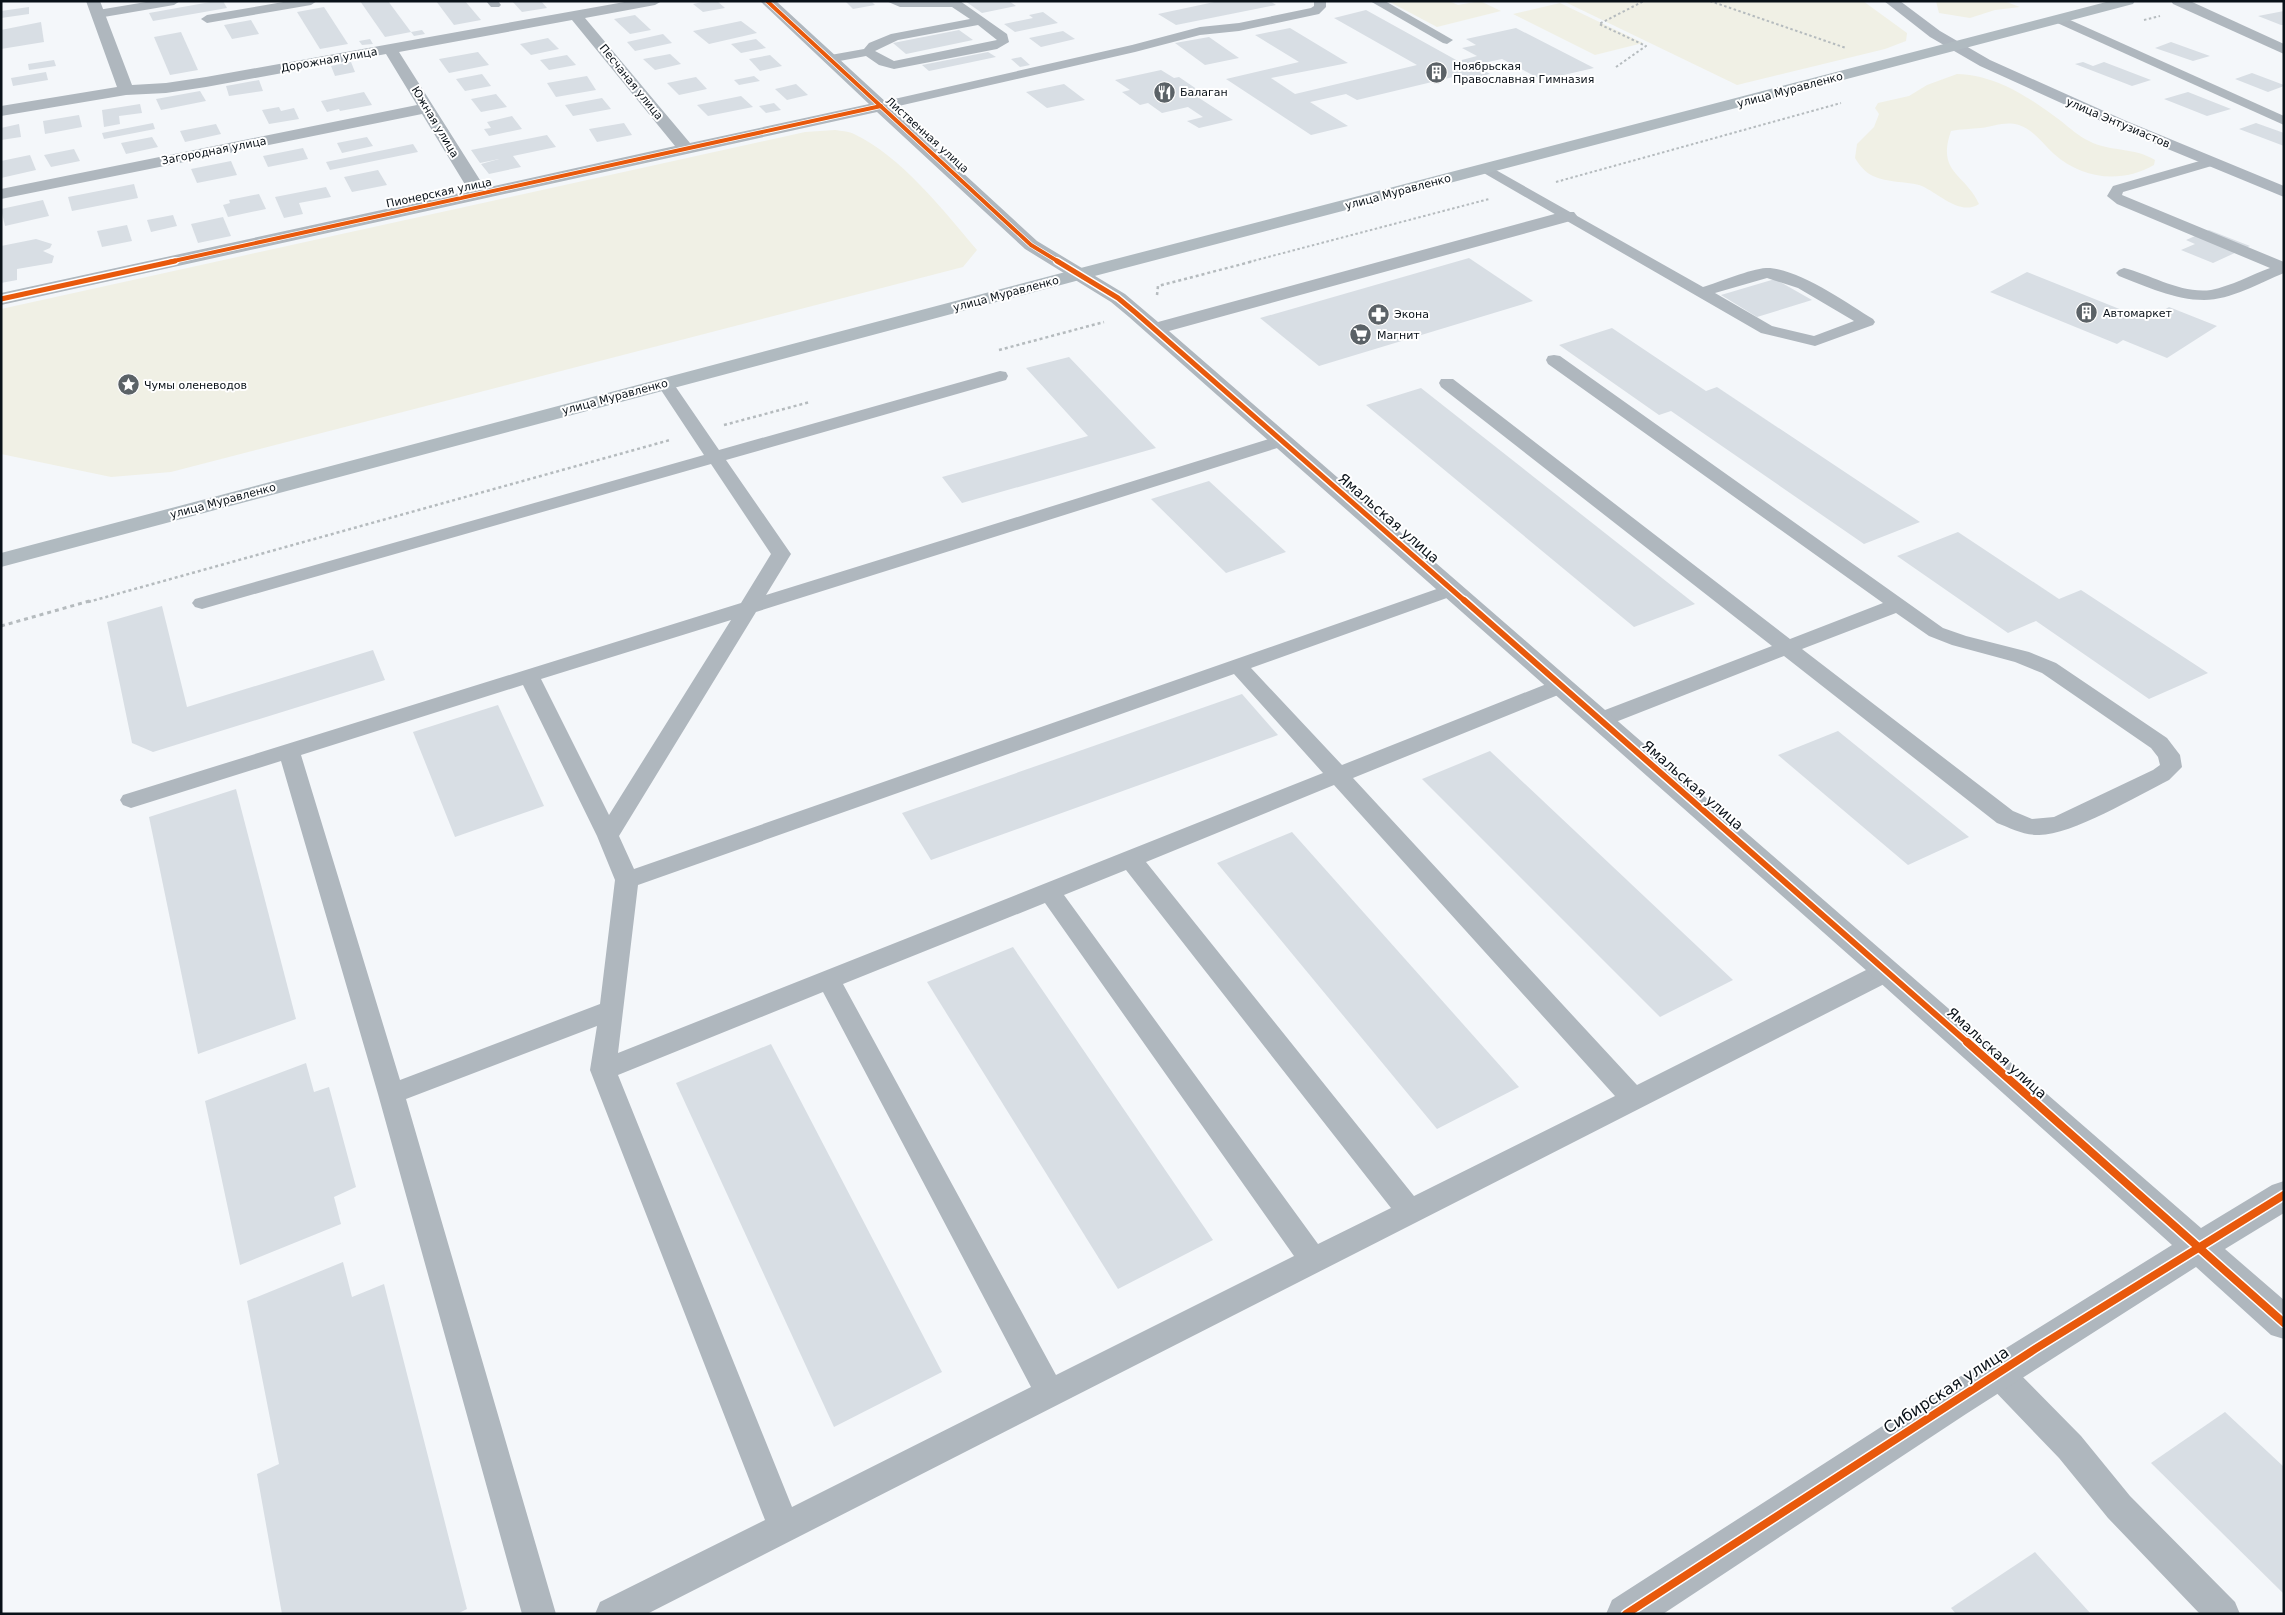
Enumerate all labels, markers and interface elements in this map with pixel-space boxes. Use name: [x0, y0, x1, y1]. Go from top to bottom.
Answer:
street label: Песчаная улица: [597, 42, 665, 122]
street label: Дорожная улица: [280, 45, 378, 75]
building icon: Ноябрьская Православная Гимназия: [1425, 60, 1449, 84]
place label: Ноябрьская Православная Гимназия: [1453, 60, 1594, 86]
street label: улица Муравленко: [1736, 70, 1845, 110]
restaurant icon: Балаган: [1152, 80, 1176, 104]
street label: Южная улица: [409, 84, 461, 160]
place label: Балаган: [1180, 86, 1228, 99]
street label: Лиственная улица: [883, 94, 971, 176]
street label: улица Энтузиастов: [2064, 95, 2172, 151]
street label: Загородная улица: [160, 134, 268, 168]
street label: улица Муравленко: [1344, 172, 1453, 212]
street label: Пионерская улица: [385, 175, 493, 211]
street label: улица Муравленко: [952, 274, 1061, 314]
building icon: Автомаркет: [2075, 301, 2099, 325]
pharmacy icon: Экона: [1366, 302, 1390, 326]
place label: Автомаркет: [2103, 307, 2173, 320]
place label: Экона: [1394, 308, 1429, 321]
supermarket icon: Магнит: [1349, 323, 1373, 347]
place label: Магнит: [1377, 329, 1420, 342]
place icon: Чумы оленеводов: [116, 373, 140, 397]
street label: улица Муравленко: [561, 377, 670, 417]
place label: Чумы оленеводов: [144, 379, 247, 392]
street label: Ямальская улица: [1335, 470, 1443, 566]
street label: улица Муравленко: [169, 481, 278, 521]
street label: Ямальская улица: [1639, 737, 1747, 833]
street label: Ямальская улица: [1944, 1004, 2050, 1102]
street label: Сибирская улица: [1880, 1342, 2012, 1438]

